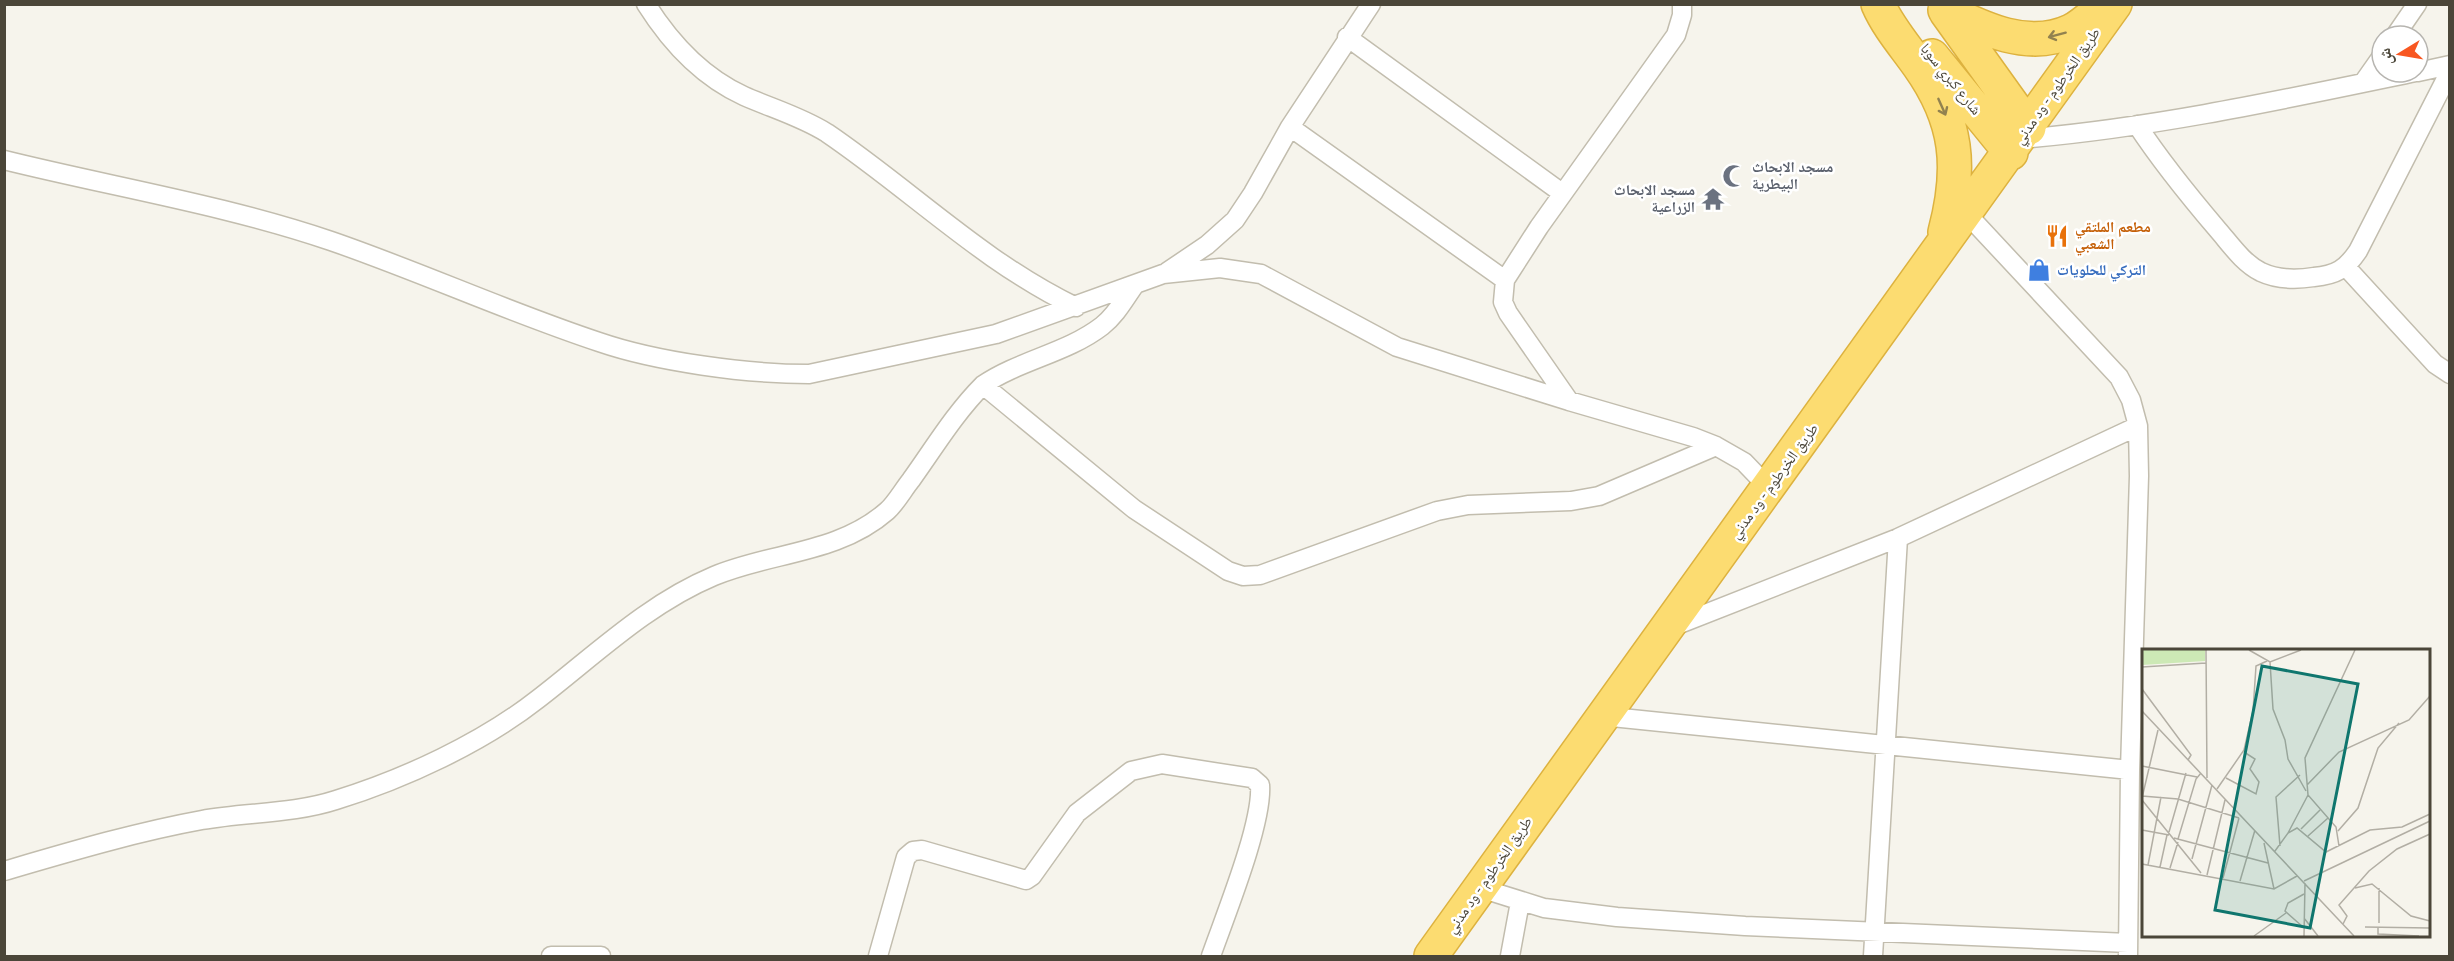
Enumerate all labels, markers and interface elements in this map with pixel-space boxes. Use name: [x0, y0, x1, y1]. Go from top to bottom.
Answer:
street label: طريق الخرطوم - ود مدني: [2010, 24, 2106, 149]
north arrow: [2370, 24, 2430, 84]
one-way arrow: [2048, 30, 2067, 41]
street label: شارع كبري سوبا: [1915, 40, 1985, 120]
text: ش: [2375, 47, 2397, 67]
one-way arrow: [1937, 98, 1948, 116]
place label: مسجد الابحاث البيطرية: [1752, 158, 1833, 193]
mosque icon: مسجد الابحاث البيطرية: [1721, 163, 1747, 189]
place label: مسجد الابحاث الزراعية: [1614, 181, 1695, 216]
temple icon: مسجد الابحاث الزراعية: [1700, 186, 1726, 212]
place label: مطعم الملتقي الشعبي: [2075, 218, 2151, 256]
restaurant icon: مطعم الملتقي الشعبي: [2044, 223, 2070, 249]
shop icon: التركي للحلويات: [2026, 257, 2052, 283]
place label: التركي للحلويات: [2057, 261, 2146, 282]
street label: طريق الخرطوم - ود مدني: [1726, 420, 1824, 544]
inset map: [2142, 649, 2430, 937]
street label: طريق الخرطوم - ود مدني: [1442, 813, 1538, 938]

